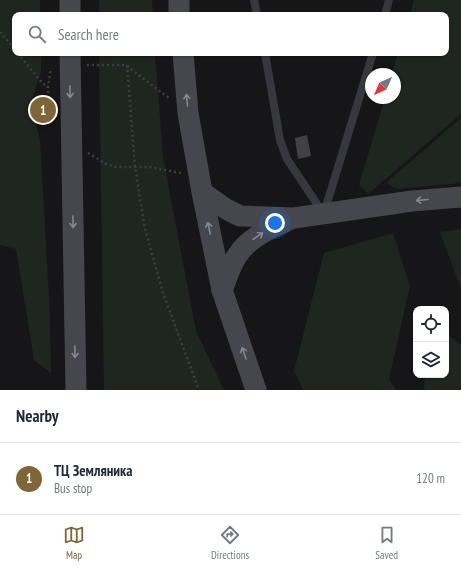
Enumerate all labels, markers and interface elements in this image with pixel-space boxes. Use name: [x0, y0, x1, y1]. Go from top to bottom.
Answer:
search box: [12, 12, 449, 56]
icon: search: [26, 23, 48, 45]
text: Search here: [58, 25, 119, 44]
north arrow: [365, 68, 401, 104]
one-way arrow: [66, 85, 74, 98]
one-way arrow: [183, 94, 191, 107]
pin: 1: [30, 95, 56, 125]
one-way arrow: [416, 197, 429, 204]
your location: [265, 213, 285, 233]
one-way arrow: [69, 215, 76, 228]
one-way arrow: [205, 222, 213, 235]
one-way arrow: [252, 231, 264, 239]
map controls: [413, 306, 449, 378]
button: locate: [413, 306, 449, 342]
button: layers: [413, 342, 449, 378]
one-way arrow: [71, 345, 79, 358]
one-way arrow: [239, 348, 247, 360]
text: Nearby: [16, 405, 59, 427]
text: ТЦ Земляника: [54, 461, 132, 480]
text: 1: [26, 470, 32, 487]
text: 120 m: [416, 470, 445, 487]
text: Bus stop: [54, 480, 92, 497]
tab: Map: [63, 524, 85, 562]
tab: Directions: [211, 524, 249, 562]
tab: Saved: [375, 524, 398, 562]

